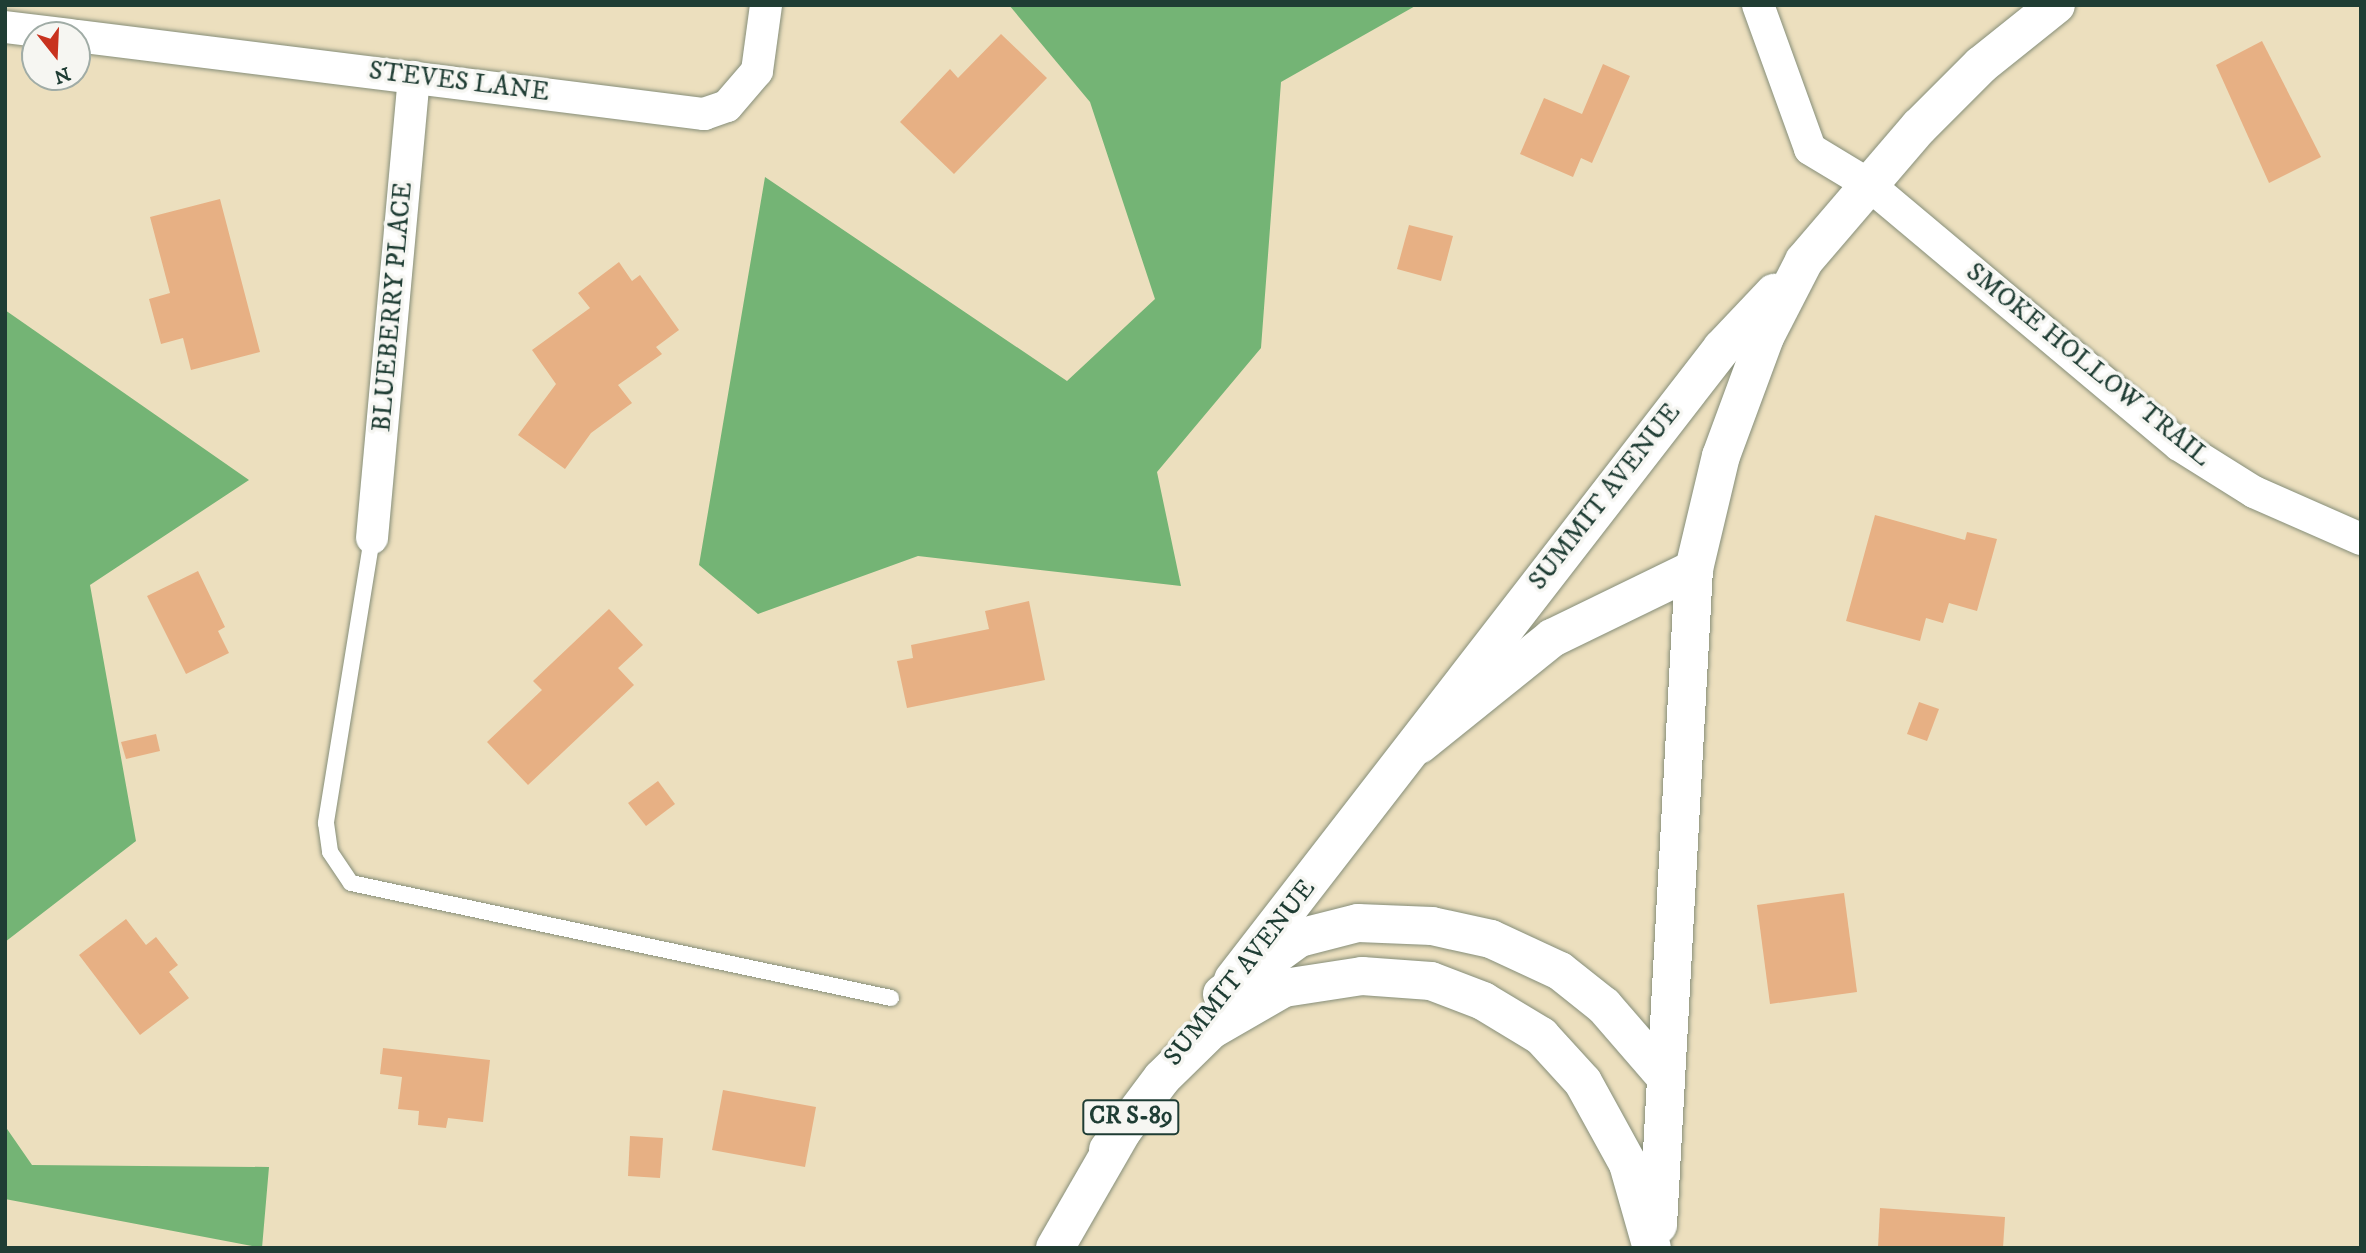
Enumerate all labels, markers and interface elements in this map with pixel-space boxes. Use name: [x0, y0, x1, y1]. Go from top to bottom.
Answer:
north arrow: [21, 21, 91, 91]
street label: STEVES LANE: [367, 55, 551, 109]
text: N: [51, 61, 73, 88]
street label: BLUEBERRY PLACE: [367, 181, 419, 433]
street label: SMOKE HOLLOW TRAIL: [1960, 257, 2216, 473]
street label: SUMMIT AVENUE: [1523, 398, 1687, 596]
street label: SUMMIT AVENUE: [1158, 874, 1322, 1072]
road number: CR S-89: [1082, 1097, 1180, 1138]

